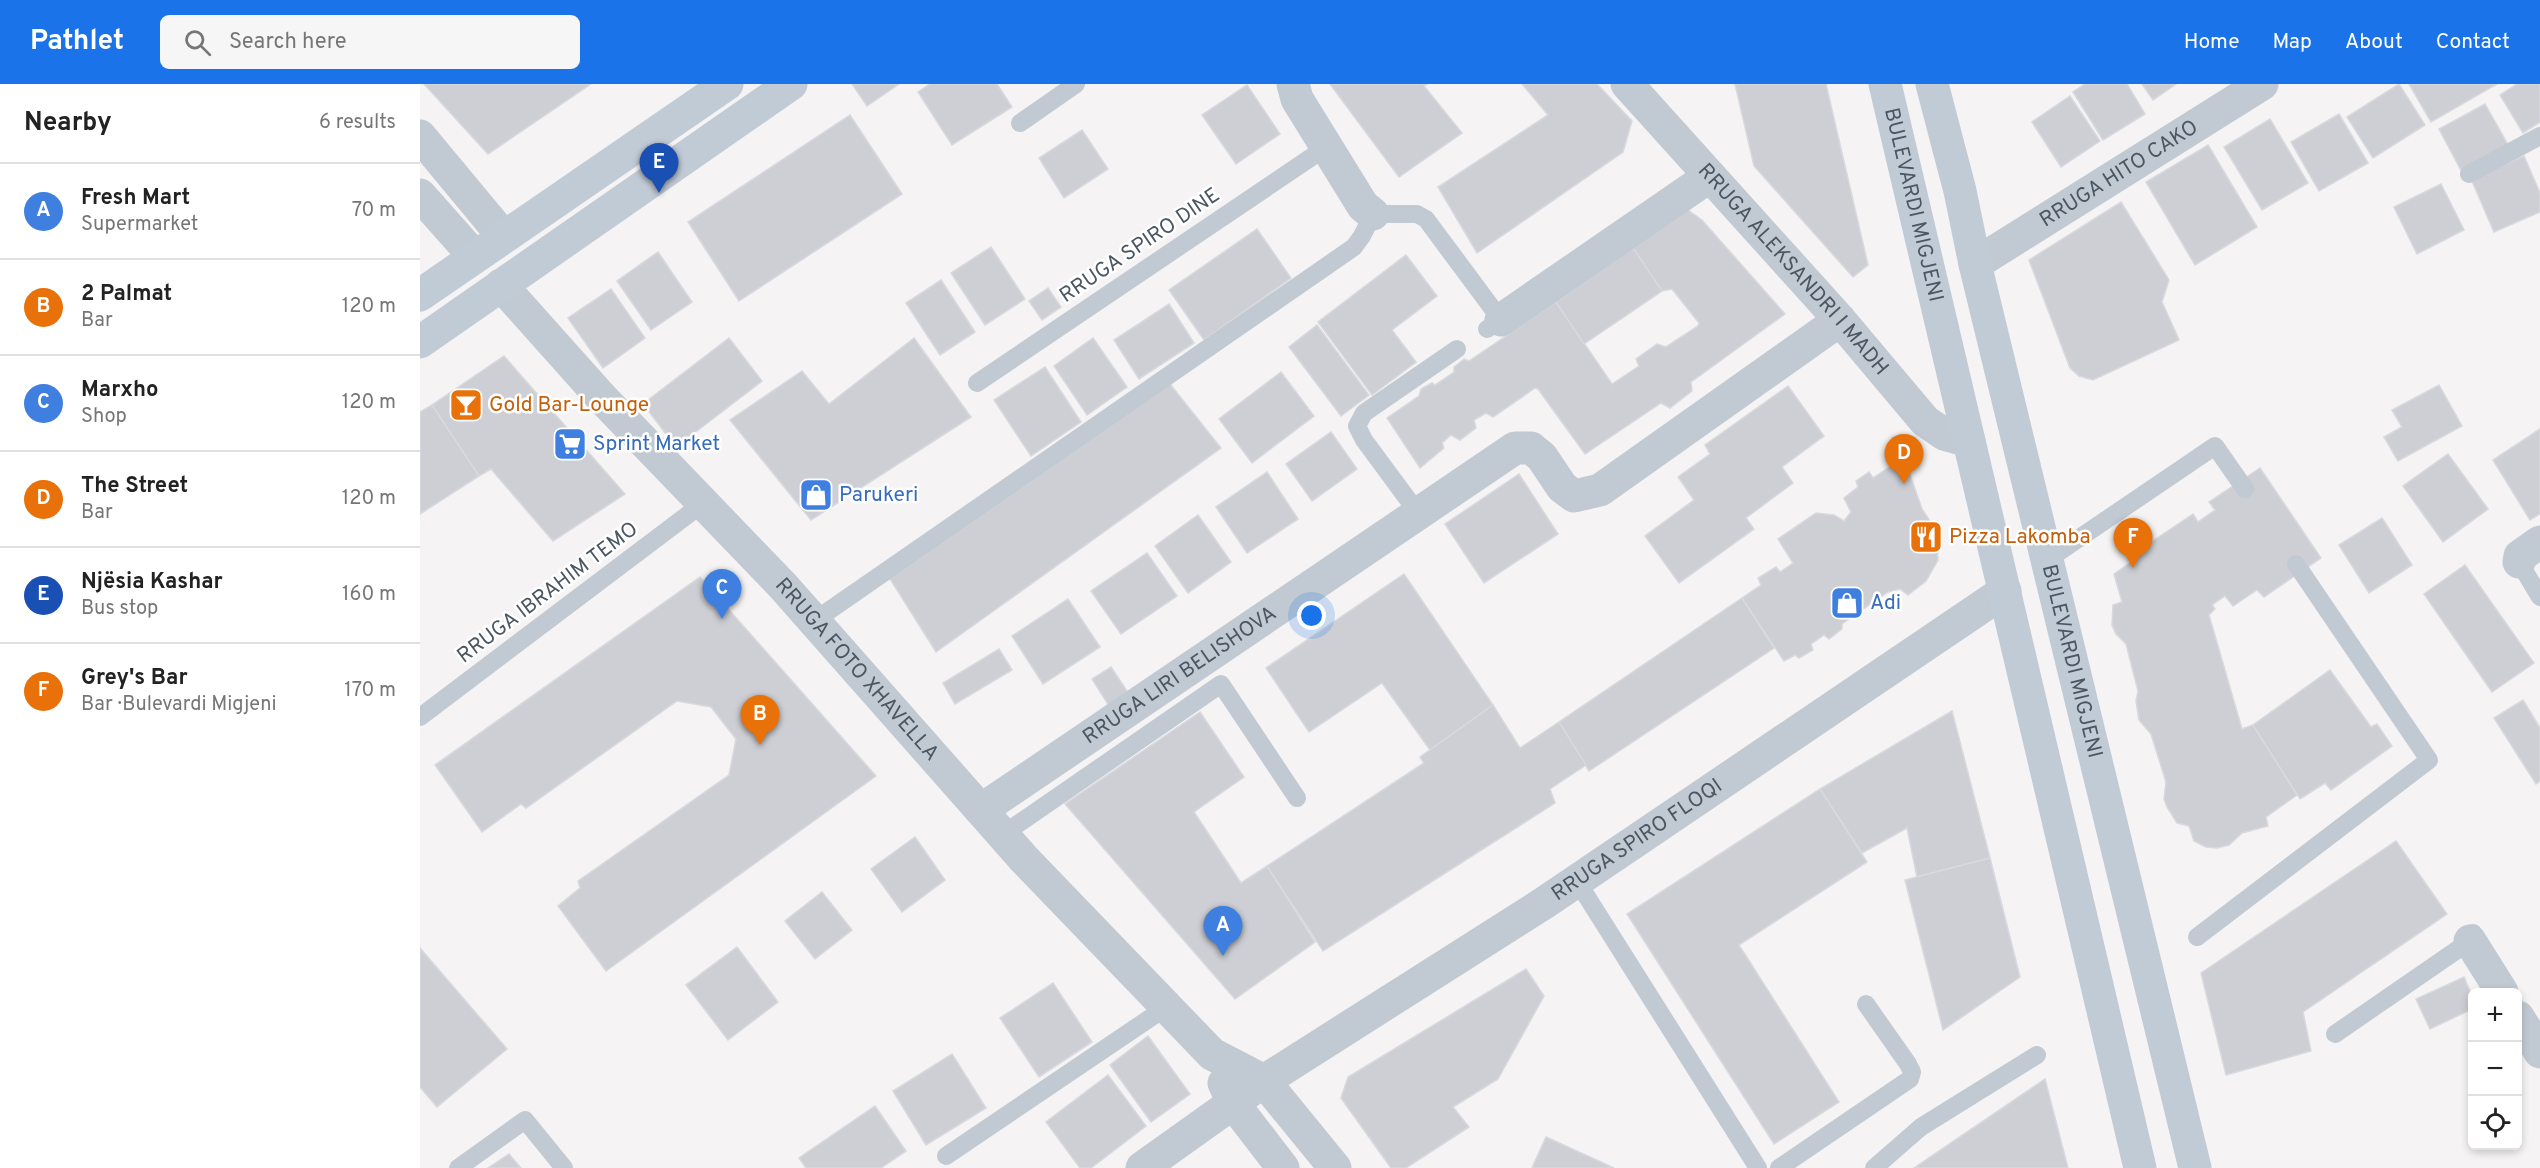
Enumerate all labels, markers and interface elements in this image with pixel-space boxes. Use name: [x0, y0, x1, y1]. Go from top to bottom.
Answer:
search box: [160, 15, 580, 69]
text: Pathlet: [30, 24, 124, 60]
icon: search: [181, 26, 214, 59]
text: Search here: [229, 29, 347, 56]
text: Home: [2184, 29, 2240, 56]
text: Map: [2273, 29, 2312, 56]
text: About: [2345, 29, 2403, 56]
text: Contact: [2436, 29, 2510, 56]
street label: BULEVARDI MIGJENI: [1878, 105, 1949, 304]
text: Nearby: [24, 107, 112, 140]
text: 6 results: [319, 110, 396, 136]
street label: RRUGA HITO CAKO: [2035, 114, 2203, 233]
pin: E: [640, 144, 678, 193]
street label: RRUGA ALEKSANDRI I MADH: [1692, 158, 1894, 381]
street label: RRUGA SPIRO DINE: [1055, 182, 1225, 310]
text: Fresh Mart: [81, 185, 190, 212]
text: A: [36, 198, 51, 224]
text: 70 m: [352, 198, 396, 224]
text: Supermarket: [81, 212, 198, 238]
text: 2 Palmat: [81, 281, 172, 308]
text: B: [37, 294, 50, 320]
text: 120 m: [342, 294, 396, 320]
text: Bar: [81, 308, 113, 334]
text: Marxho: [81, 377, 159, 404]
bar icon: Gold Bar-Lounge: [448, 387, 484, 423]
text: C: [37, 390, 50, 416]
text: 120 m: [342, 390, 396, 416]
place label: Gold Bar-Lounge: [489, 392, 649, 419]
text: Shop: [81, 404, 127, 430]
supermarket icon: Sprint Market: [552, 426, 588, 462]
place label: Sprint Market: [593, 431, 720, 458]
pin: D: [1884, 434, 1924, 484]
text: The Street: [81, 473, 188, 500]
shop icon: Parukeri: [798, 477, 834, 513]
place label: Parukeri: [839, 482, 918, 509]
text: D: [36, 486, 51, 512]
text: 120 m: [342, 486, 396, 512]
text: Bar: [81, 500, 113, 526]
street label: RRUGA IBRAHIM TEMO: [452, 516, 644, 670]
pin: F: [2114, 518, 2152, 568]
restaurant icon: Pizza Lakomba: [1908, 519, 1944, 555]
place label: Pizza Lakomba: [1949, 524, 2091, 551]
street label: BULEVARDI MIGJENI: [2035, 562, 2108, 761]
text: Njësia Kashar: [81, 569, 223, 596]
pin: C: [702, 570, 742, 619]
street label: RRUGA FOTO XHAVELLA: [769, 572, 945, 767]
text: E: [37, 582, 50, 608]
text: 160 m: [342, 582, 396, 608]
shop icon: Adi: [1829, 585, 1865, 621]
place label: Adi: [1870, 590, 1901, 617]
text: Bus stop: [81, 596, 158, 622]
street label: RRUGA LIRI BELISHOVA: [1078, 600, 1282, 751]
your location: [1297, 601, 1326, 630]
text: Grey's Bar: [81, 665, 188, 692]
text: F: [38, 678, 49, 704]
text: 170 m: [344, 678, 396, 704]
text: Bar · Bulevardi Migjeni: [81, 692, 277, 718]
pin: B: [740, 696, 780, 745]
street label: RRUGA SPIRO FLOQI: [1546, 773, 1728, 907]
pin: A: [1204, 906, 1242, 956]
map controls: [2468, 988, 2522, 1150]
button: +: [2468, 988, 2522, 1042]
button: −: [2468, 1042, 2522, 1096]
button: locate: [2468, 1096, 2522, 1150]

